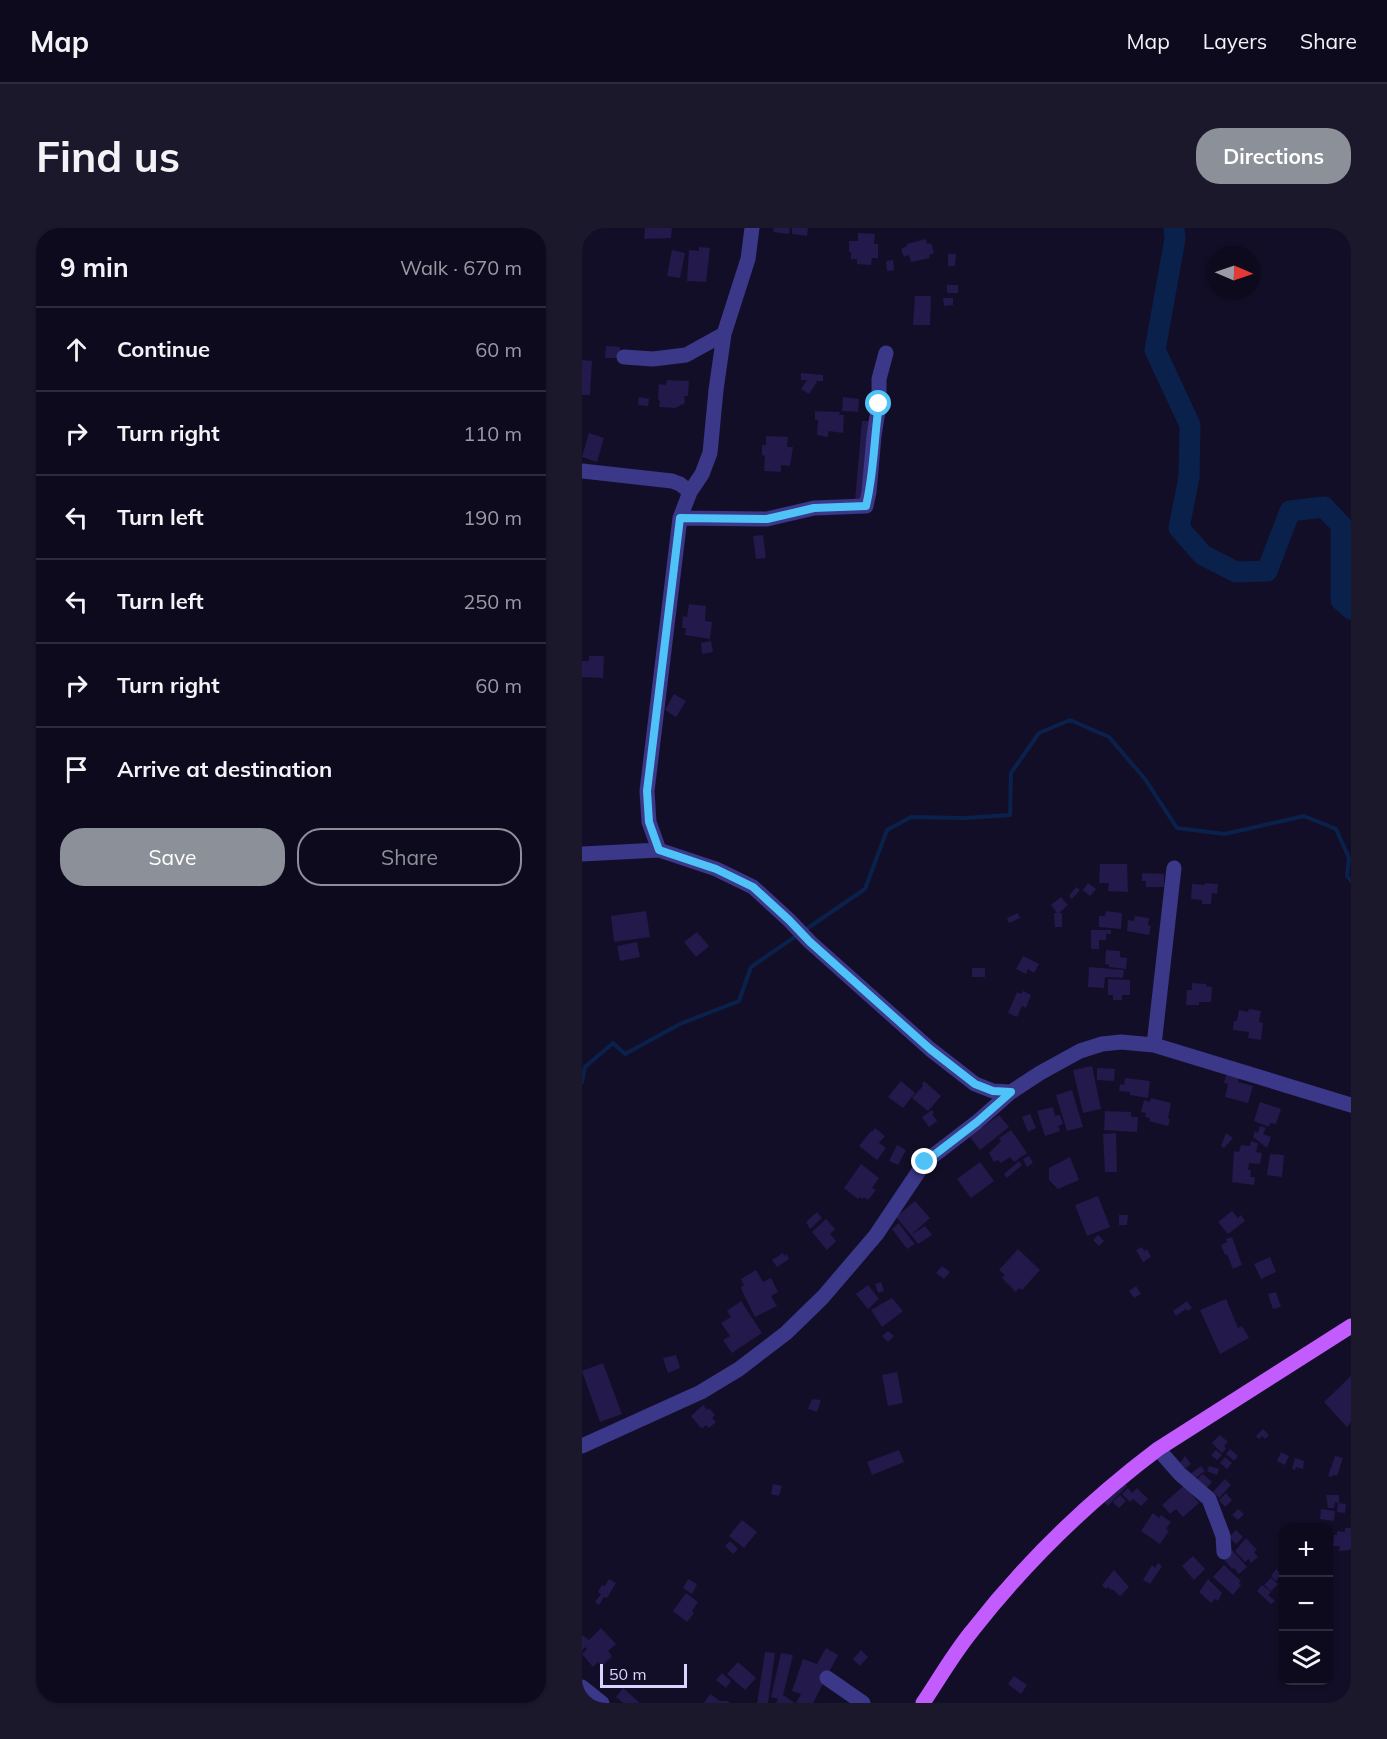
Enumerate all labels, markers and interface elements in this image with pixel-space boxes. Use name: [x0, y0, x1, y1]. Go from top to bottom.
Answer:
text: Map: [30, 24, 89, 59]
text: Map: [1127, 28, 1170, 54]
text: Layers: [1203, 28, 1267, 54]
text: Share: [1300, 28, 1357, 54]
button: Directions: [1196, 128, 1351, 184]
text: Find us: [36, 130, 180, 183]
north arrow: [1207, 246, 1261, 300]
text: 9 min: [60, 251, 129, 284]
text: Walk · 670 m: [400, 255, 522, 280]
icon: ahead: [60, 333, 93, 366]
text: Continue: [117, 335, 210, 363]
text: 60 m: [475, 337, 522, 362]
route start: [865, 390, 891, 416]
icon: right: [60, 417, 93, 450]
text: Turn right: [117, 419, 220, 447]
text: 110 m: [463, 421, 522, 446]
icon: left: [60, 501, 93, 534]
text: Turn left: [117, 503, 204, 531]
text: 190 m: [463, 505, 522, 530]
icon: left: [60, 585, 93, 618]
text: Turn left: [117, 587, 204, 615]
text: 250 m: [463, 589, 522, 614]
icon: right: [60, 669, 93, 702]
text: Turn right: [117, 671, 220, 699]
text: 60 m: [475, 673, 522, 698]
icon: arrive: [60, 753, 93, 786]
text: Arrive at destination: [117, 755, 332, 783]
button: Save: [60, 828, 285, 886]
button: Share: [297, 828, 522, 886]
route end: [911, 1148, 937, 1174]
map controls: [1279, 1523, 1333, 1685]
button: +: [1279, 1523, 1333, 1577]
button: −: [1279, 1577, 1333, 1631]
button: layers: [1279, 1631, 1333, 1685]
scale bar: [600, 1661, 687, 1688]
text: 50 m: [609, 1664, 646, 1684]

